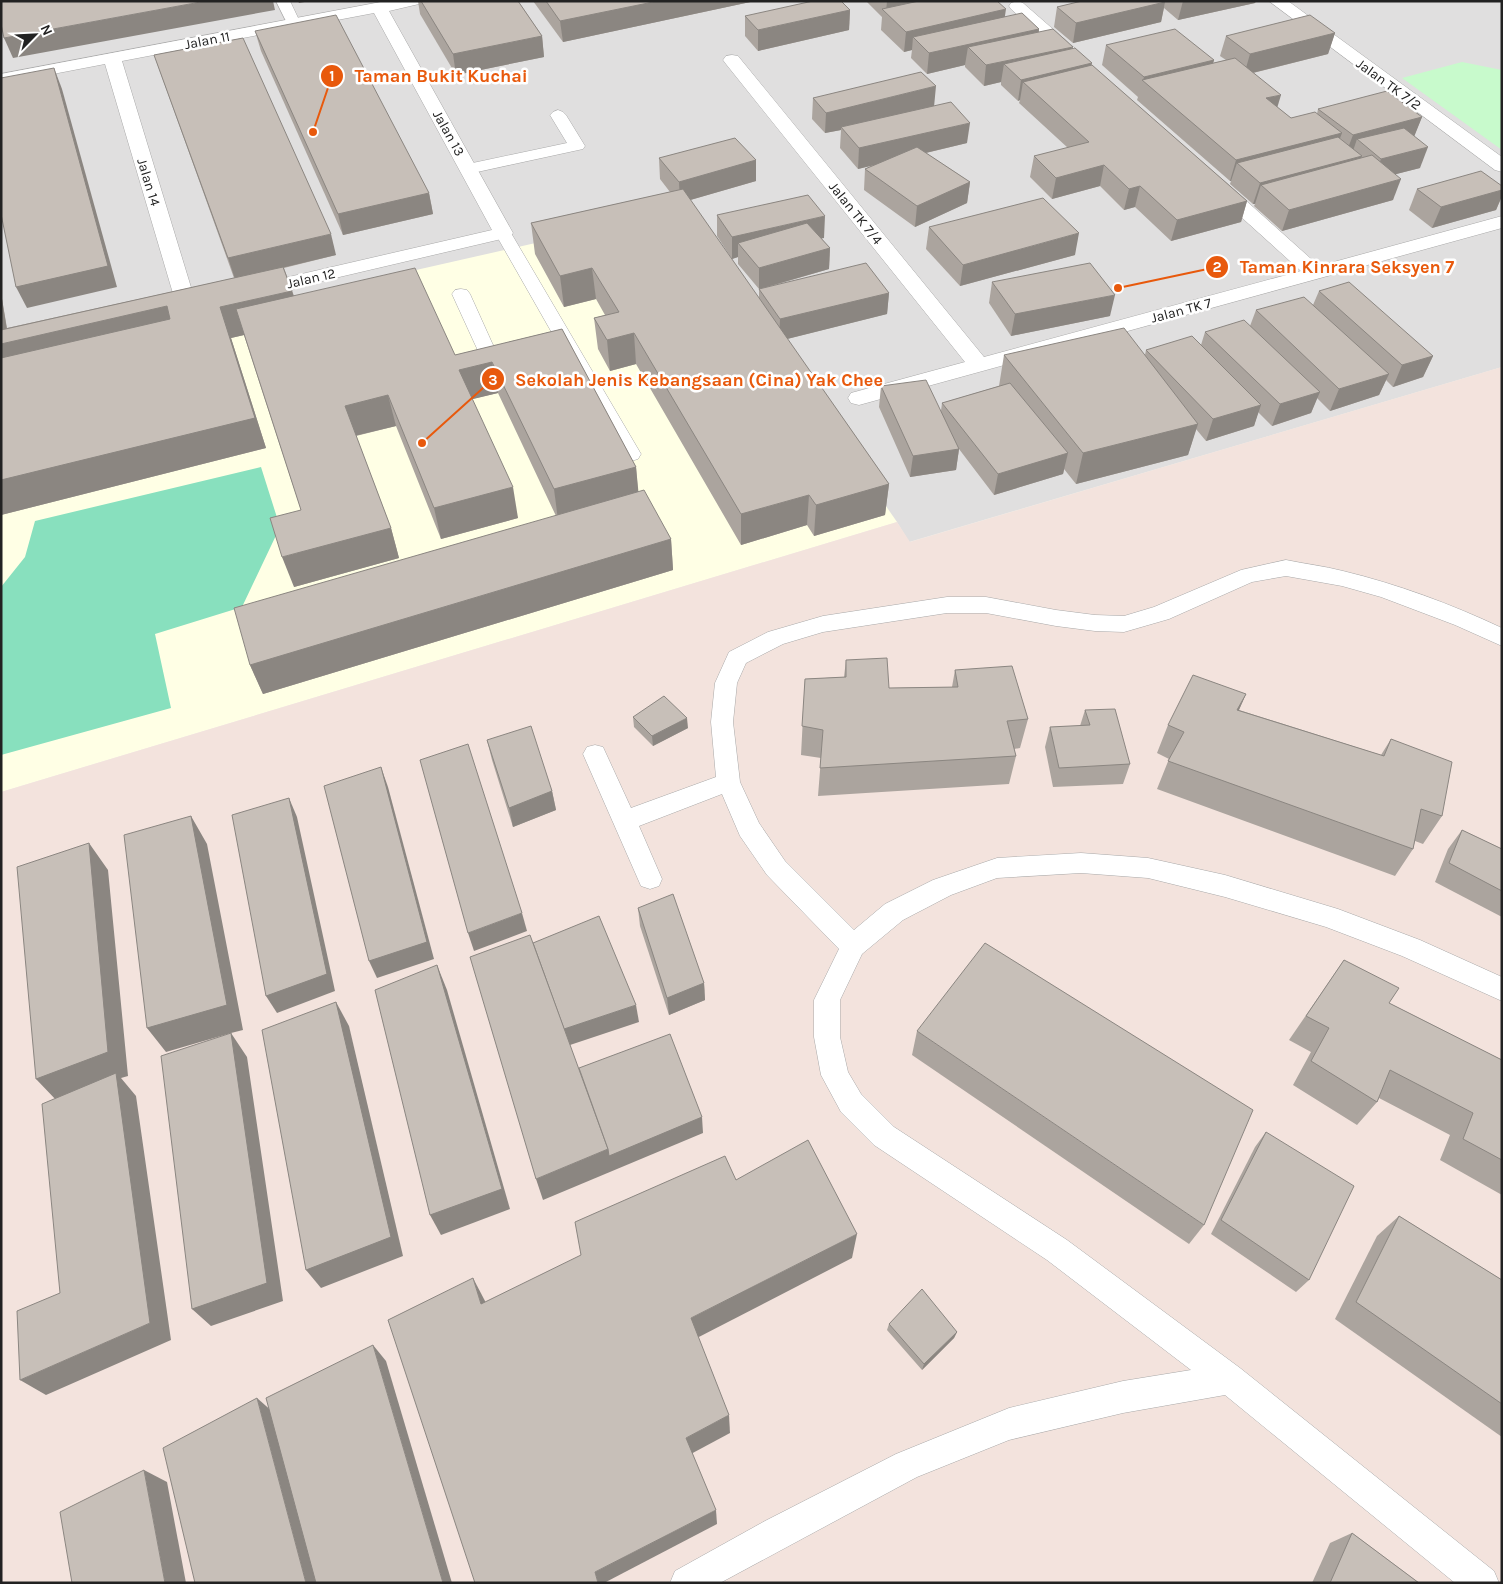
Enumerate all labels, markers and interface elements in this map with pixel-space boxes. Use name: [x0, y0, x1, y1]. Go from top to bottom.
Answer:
north arrow: [10, 10, 60, 60]
text: N: [37, 22, 56, 38]
street label: Jalan 11: [183, 28, 231, 53]
street label: Jalan TK 7/2: [1353, 55, 1425, 114]
callout: Taman Bukit Kuchai: [319, 59, 538, 92]
text: Taman Bukit Kuchai: [354, 65, 528, 87]
text: 1: [329, 67, 335, 85]
street label: Jalan 13: [429, 107, 468, 159]
street label: Jalan 14: [133, 156, 164, 208]
street label: Jalan TK 7/4: [825, 178, 886, 248]
callout: Taman Kinrara Seksyen 7: [1205, 250, 1464, 283]
text: Taman Kinrara Seksyen 7: [1240, 256, 1454, 278]
text: 2: [1212, 258, 1222, 276]
street label: Jalan 12: [285, 265, 337, 292]
street label: Jalan TK 7: [1149, 294, 1214, 327]
callout: Sekolah Jenis Kebangsaan (Cina) Yak Chee: [480, 363, 893, 396]
text: Sekolah Jenis Kebangsaan (Cina) Yak Chee: [515, 369, 883, 391]
text: 3: [488, 371, 498, 389]

